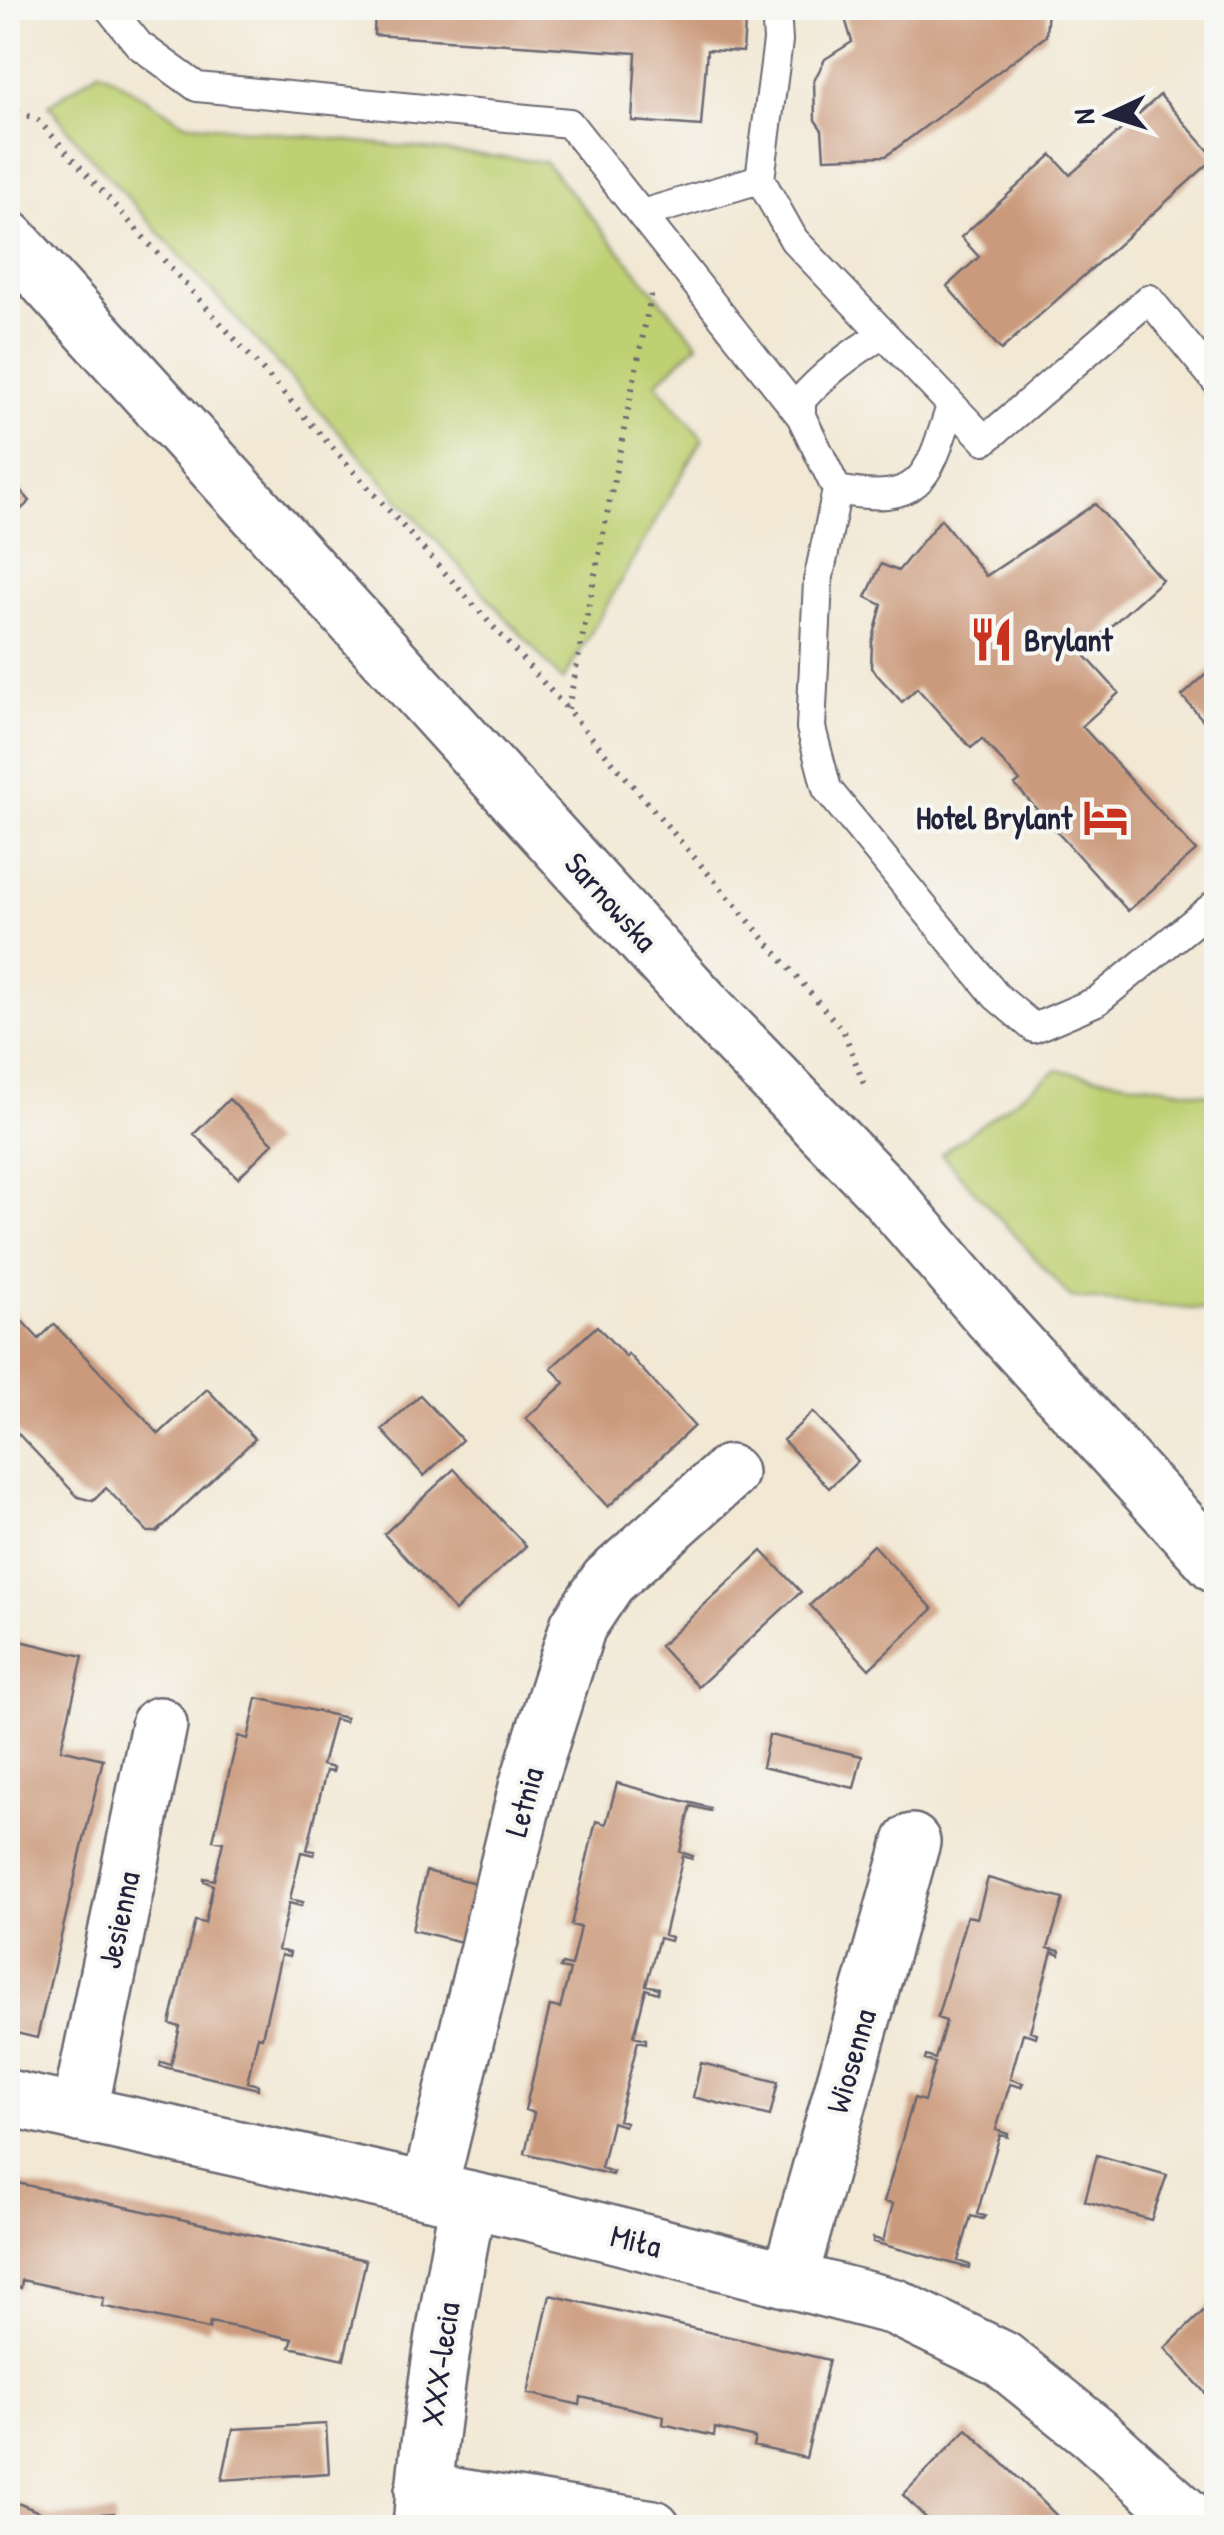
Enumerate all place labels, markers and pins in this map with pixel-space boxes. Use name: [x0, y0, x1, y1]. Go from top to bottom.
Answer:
restaurant icon: Brylant: [967, 616, 1015, 664]
place label: Brylant: [1024, 618, 1114, 662]
hotel icon: Hotel Brylant: [1081, 794, 1129, 842]
place label: Hotel Brylant: [916, 796, 1073, 840]

